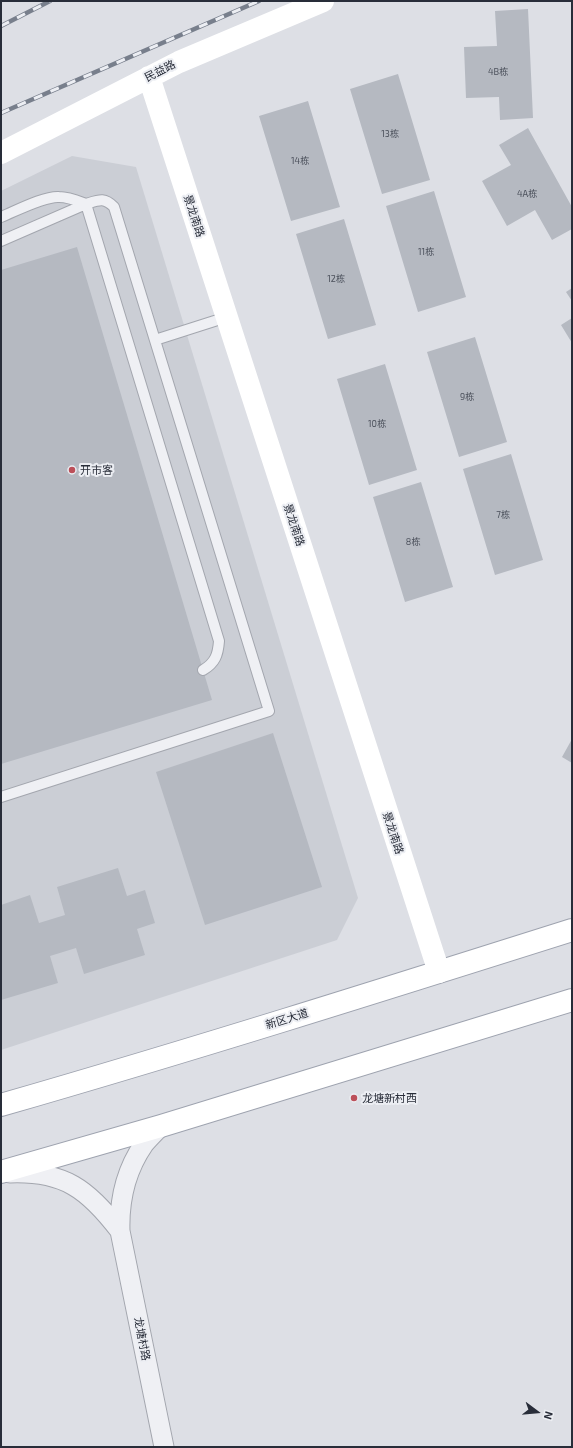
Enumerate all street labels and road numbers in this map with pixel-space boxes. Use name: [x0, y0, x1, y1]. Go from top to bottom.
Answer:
street label: 民益路: [142, 58, 178, 84]
street label: 景龙南路: [181, 193, 207, 239]
street label: 景龙南路: [281, 502, 307, 548]
street label: 景龙南路: [380, 810, 406, 856]
street label: 新区大道: [264, 1006, 310, 1032]
street label: 龙塘村路: [131, 1316, 153, 1362]

